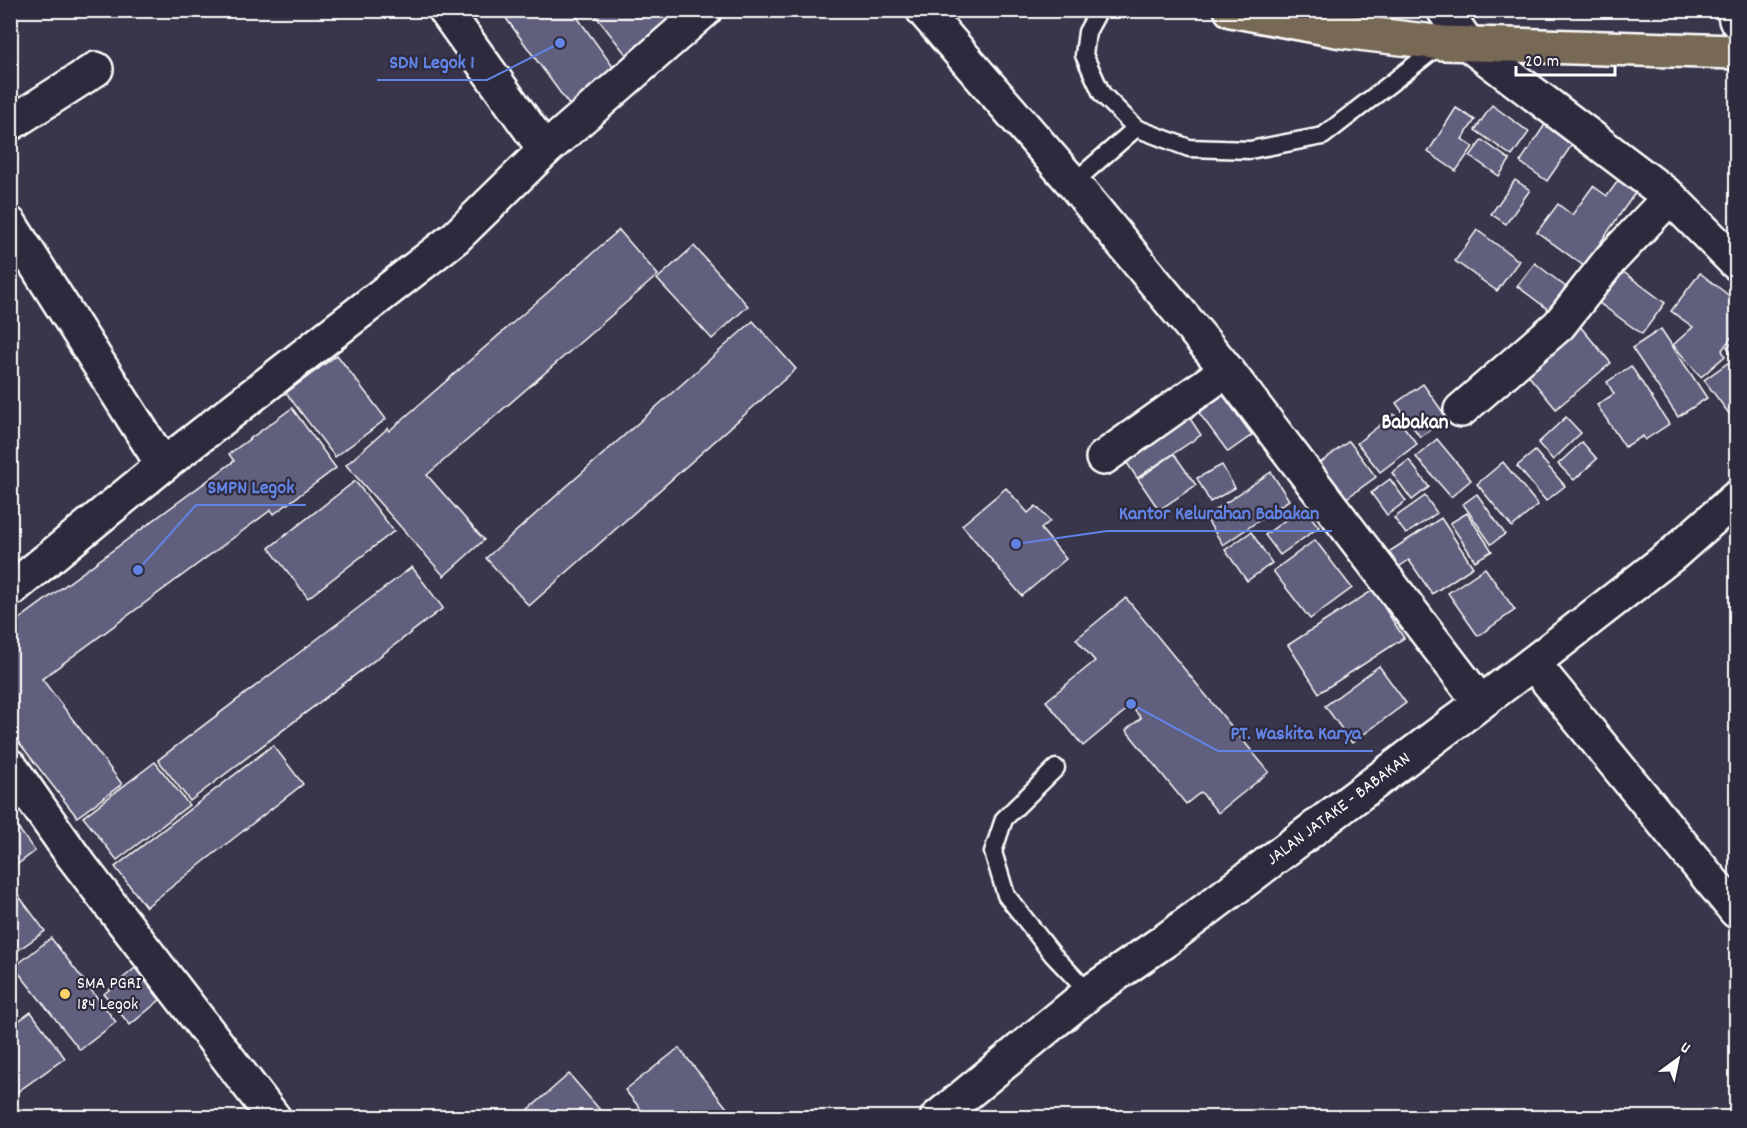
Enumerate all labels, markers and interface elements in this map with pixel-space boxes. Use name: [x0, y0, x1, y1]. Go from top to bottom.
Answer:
scale bar: [1516, 39, 1615, 77]
callout: SDN Legok 1: [377, 42, 487, 80]
text: SDN Legok 1: [389, 50, 475, 78]
text: 20 m: [1525, 50, 1559, 75]
district label: Babakan: [1382, 409, 1449, 439]
callout: SMPN Legok: [196, 467, 306, 505]
text: SMPN Legok: [208, 475, 294, 503]
callout: Kantor Kelurahan Babakan: [1107, 493, 1332, 531]
text: Kantor Kelurahan Babakan: [1119, 501, 1319, 529]
callout: PT. Waskita Karya: [1218, 713, 1373, 751]
text: PT. Waskita Karya: [1231, 721, 1362, 749]
street label: JALAN JATAKE - BABAKAN: [1262, 747, 1416, 872]
place label: SMA PGRI 184 Legok: [77, 972, 141, 1018]
marker: SMA PGRI 184 Legok: [58, 987, 72, 1001]
north arrow: [1648, 1029, 1708, 1089]
text: U: [1675, 1037, 1695, 1060]

